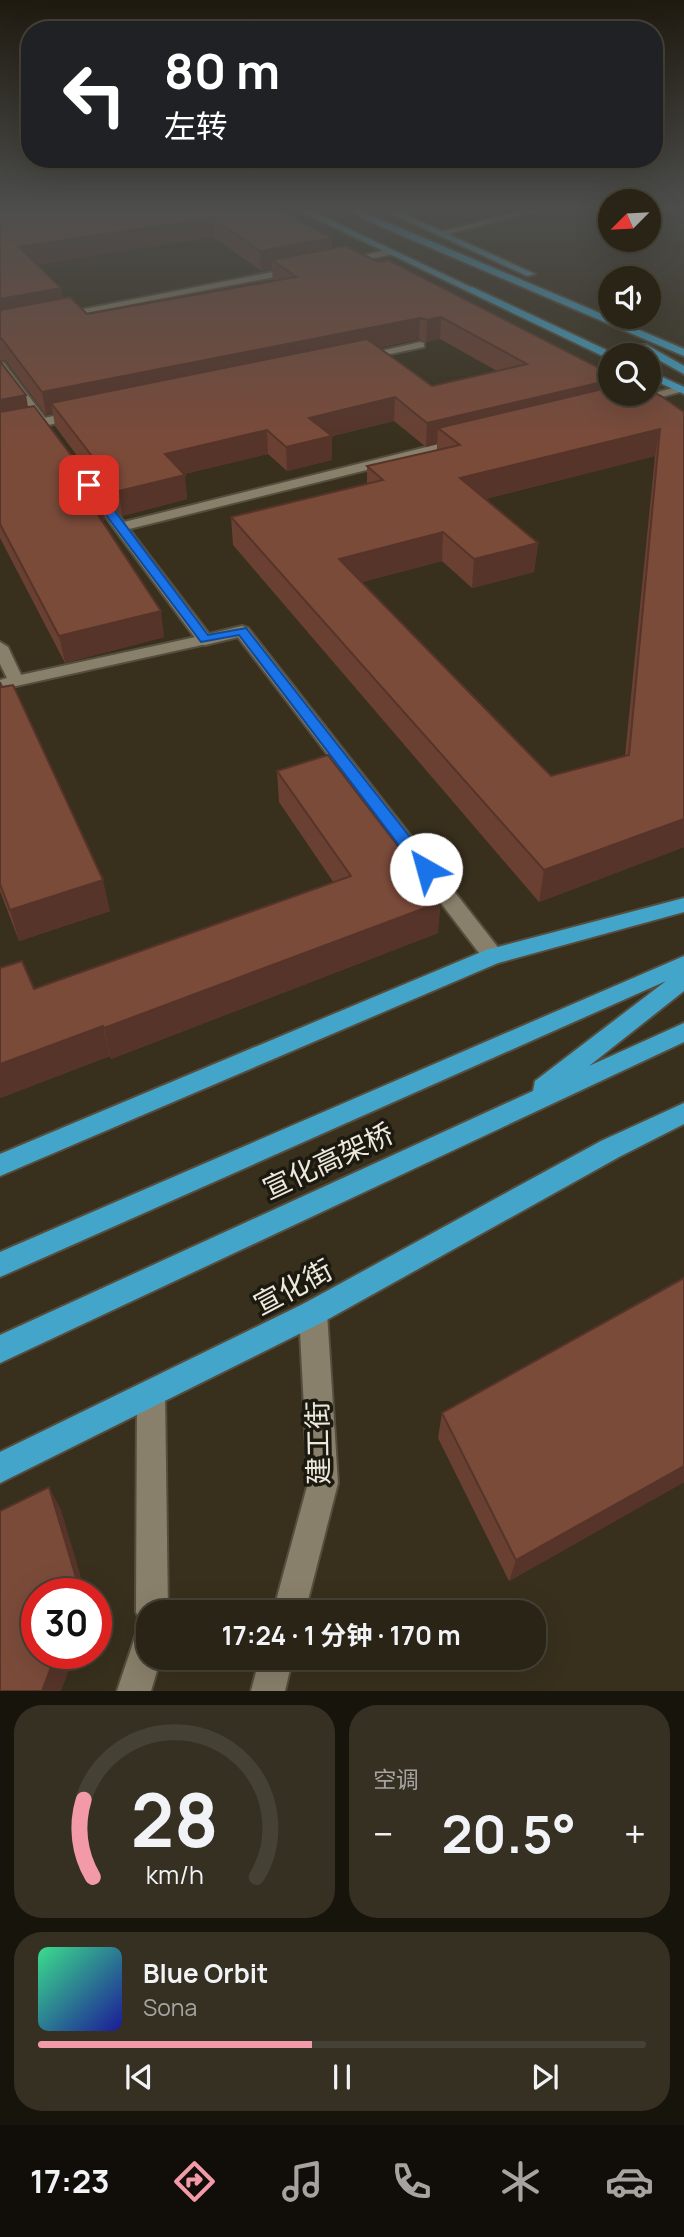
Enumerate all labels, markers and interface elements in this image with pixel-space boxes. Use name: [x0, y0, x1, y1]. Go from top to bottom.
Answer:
text: 80 m: [164, 37, 280, 104]
icon: left: [49, 49, 140, 140]
text: 左转: [164, 104, 228, 148]
north arrow: [598, 189, 662, 252]
map controls: [598, 189, 661, 406]
button: sound: [598, 266, 661, 329]
button: search: [598, 343, 661, 406]
pin: [59, 455, 119, 515]
icon: arrive: [70, 466, 108, 504]
position arrow: [389, 832, 463, 906]
street label: 宣化高架桥: [256, 1113, 399, 1207]
street label: 宣化街: [247, 1250, 339, 1323]
street label: 建工街: [297, 1401, 337, 1485]
speed limit sign: 30: [21, 1578, 112, 1669]
text: 17:24 · 1 分钟 · 170 m: [221, 1617, 461, 1653]
text: 空调: [373, 1763, 419, 1795]
text: 28: [131, 1770, 218, 1870]
text: 20.5°: [441, 1798, 576, 1869]
text: −: [373, 1807, 394, 1859]
text: +: [624, 1807, 646, 1859]
text: km/h: [145, 1857, 204, 1892]
text: Blue Orbit: [143, 1955, 268, 1991]
text: Sona: [143, 1991, 197, 2023]
icon: previous: [120, 2058, 158, 2096]
icon: pause: [323, 2058, 361, 2096]
icon: next: [526, 2058, 564, 2096]
icon: directions: [170, 2157, 219, 2206]
icon: music: [278, 2157, 327, 2206]
icon: phone: [387, 2157, 436, 2206]
icon: climate: [496, 2157, 545, 2206]
icon: car: [605, 2157, 654, 2206]
text: 17:23: [30, 2159, 110, 2203]

